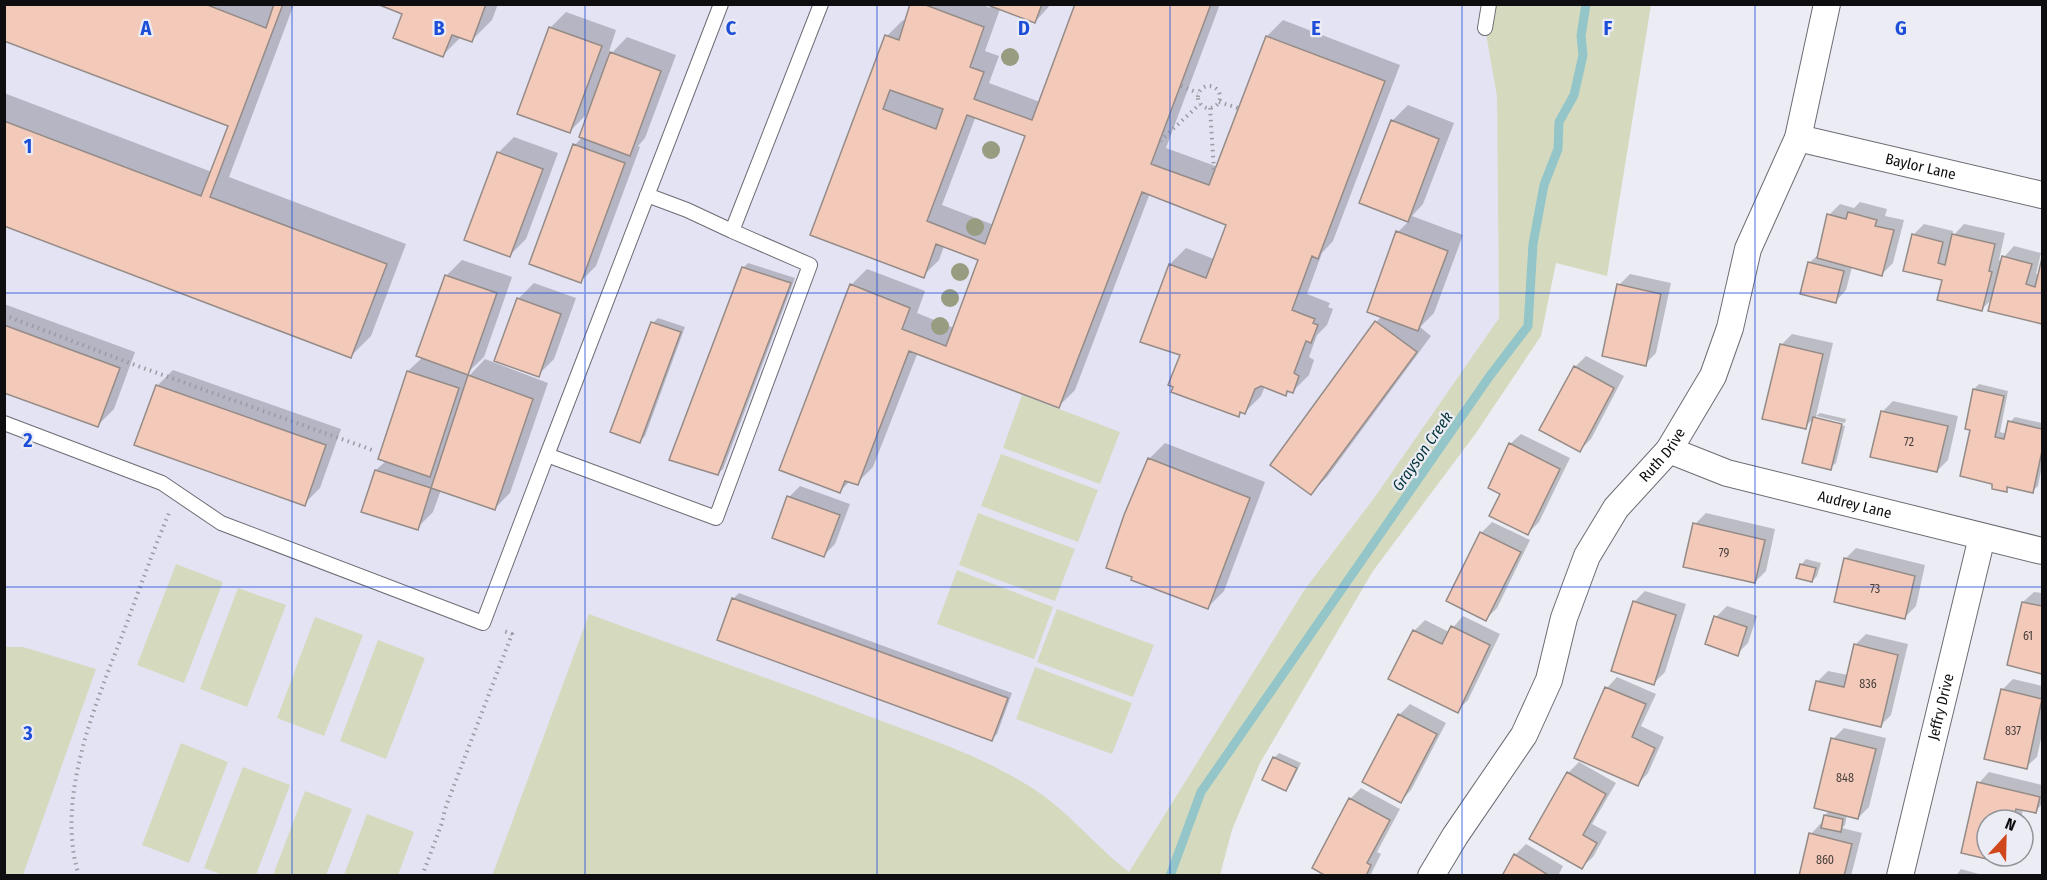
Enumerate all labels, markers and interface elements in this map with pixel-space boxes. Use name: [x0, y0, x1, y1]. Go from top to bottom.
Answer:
text: A: [140, 16, 153, 40]
text: B: [433, 16, 445, 40]
text: C: [726, 16, 737, 40]
text: D: [1018, 16, 1030, 40]
text: E: [1311, 16, 1321, 40]
text: F: [1604, 16, 1613, 40]
text: G: [1895, 16, 1907, 40]
text: 1: [24, 134, 32, 158]
street label: Baylor Lane: [1884, 150, 1958, 184]
water label: Grayson Creek: [1388, 408, 1457, 495]
street label: Ruth Drive: [1635, 425, 1689, 486]
text: 2: [22, 428, 33, 452]
house number: 72: [1904, 435, 1914, 449]
street label: Audrey Lane: [1816, 487, 1894, 522]
house number: 79: [1719, 546, 1729, 560]
house number: 73: [1870, 582, 1880, 596]
house number: 61: [2023, 629, 2033, 643]
street label: Jeffry Drive: [1924, 672, 1958, 742]
house number: 836: [1859, 677, 1877, 691]
text: 3: [22, 721, 33, 745]
house number: 837: [2005, 724, 2021, 738]
house number: 848: [1836, 771, 1854, 785]
north arrow: [1975, 808, 2035, 868]
text: N: [2002, 814, 2018, 835]
house number: 860: [1816, 853, 1834, 867]

